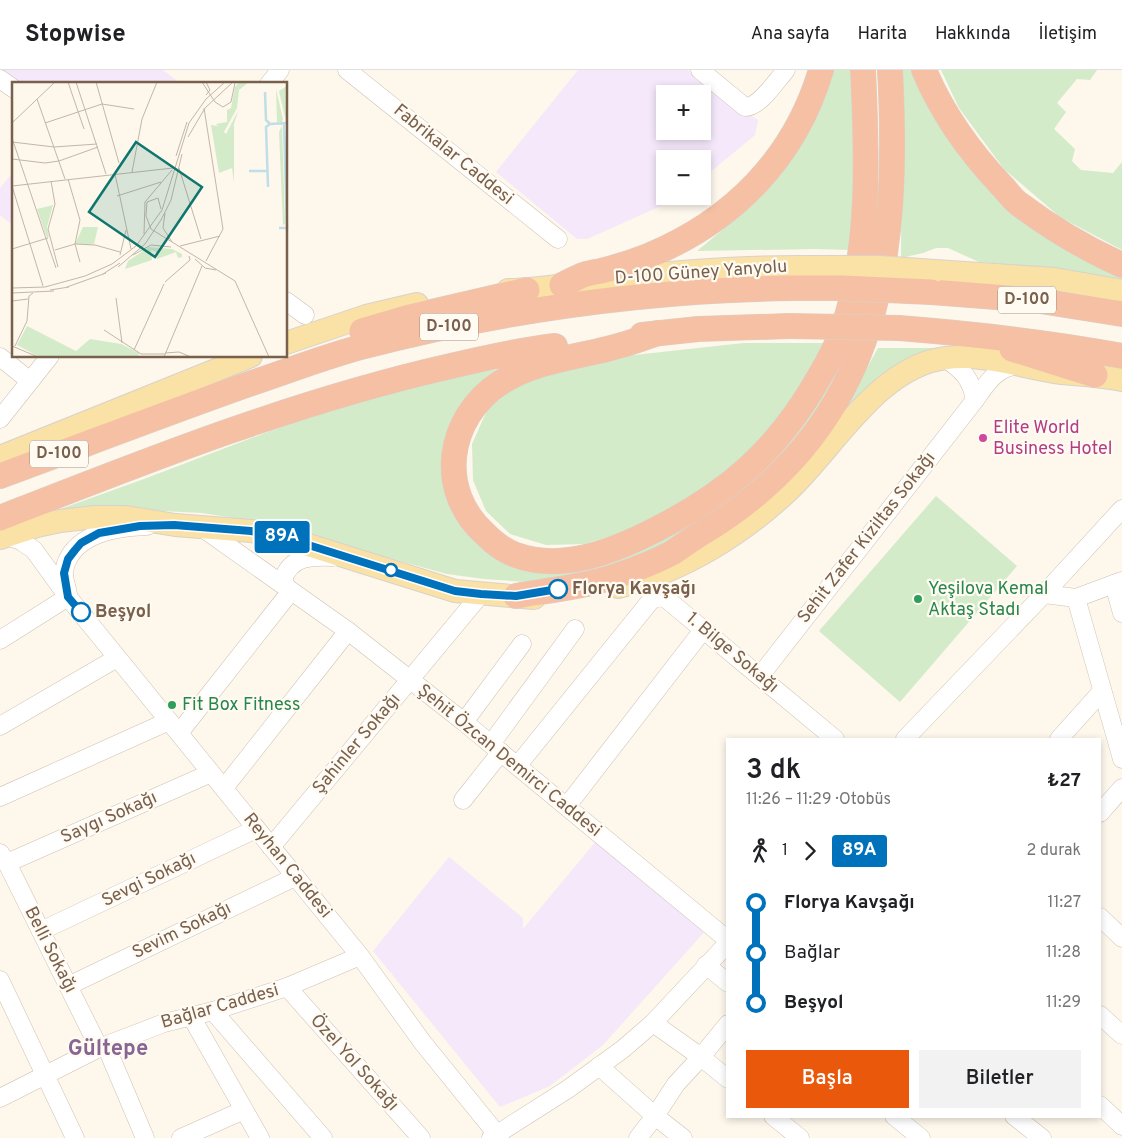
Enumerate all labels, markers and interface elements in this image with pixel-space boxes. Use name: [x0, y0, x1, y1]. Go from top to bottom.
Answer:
text: Stopwise: [25, 20, 126, 50]
text: Ana sayfa: [751, 23, 830, 46]
text: Harita: [858, 23, 907, 46]
text: Hakkında: [935, 23, 1010, 46]
text: İletişim: [1038, 23, 1097, 46]
inset map: [12, 82, 288, 358]
map controls: [656, 85, 711, 205]
button: +: [656, 85, 711, 140]
street label: Fabrikalar Caddesi: [388, 99, 518, 211]
button: −: [656, 150, 711, 205]
street label: D-100 Güney Yanyolu: [614, 255, 788, 291]
road number: D-100: [998, 286, 1056, 314]
road number: D-100: [420, 313, 478, 340]
place label: Elite World Business Hotel: [993, 417, 1113, 461]
marker: Elite World Business Hotel: [977, 432, 989, 444]
road number: D-100: [30, 440, 88, 468]
street label: Sehit Zafer Kiziltas Sokağı: [793, 448, 941, 628]
line badge: 89A: [253, 521, 311, 553]
text: 89A: [265, 525, 299, 548]
unlabelled marker: [384, 563, 398, 577]
place label: Florya Kavşağı: [572, 578, 696, 601]
place label: Yeşilova Kemal Aktaş Stadı: [928, 578, 1048, 622]
marker: Florya Kavşağı: [548, 579, 568, 599]
marker: Yeşilova Kemal Aktaş Stadı: [912, 593, 924, 605]
place label: Beşyol: [95, 601, 151, 624]
marker: Beşyol: [71, 602, 91, 622]
street label: 1. Bilge Sokağı: [681, 608, 783, 698]
street label: Şehit Özcan Demirci Caddesi: [412, 678, 607, 843]
street label: Şahinler Sokağı: [308, 689, 406, 799]
place label: Fit Box Fitness: [182, 694, 300, 717]
marker: Fit Box Fitness: [166, 699, 178, 711]
text: 3 dk: [746, 753, 801, 789]
text: ₺27: [1047, 769, 1081, 793]
street label: Saygı Sokağı: [57, 787, 161, 849]
text: 11:26 – 11:29 · Otobüs: [746, 790, 891, 810]
street label: Reyhan Caddesi: [238, 809, 336, 923]
icon: walk: [746, 837, 774, 865]
icon: forward: [796, 837, 824, 865]
text: 89A: [842, 839, 877, 862]
text: 1: [782, 841, 788, 861]
text: 2 durak: [1027, 841, 1081, 861]
street label: Sevgi Sokağı: [98, 847, 200, 913]
text: Florya Kavşağı: [784, 891, 915, 915]
text: 11:27: [1047, 893, 1081, 913]
street label: Sevim Sokağı: [129, 897, 235, 965]
street label: Belli Sokağı: [18, 903, 82, 997]
text: Bağlar: [784, 941, 840, 965]
text: 11:28: [1046, 943, 1081, 963]
street label: Bağlar Caddesi: [158, 979, 282, 1035]
text: Beşyol: [784, 991, 843, 1015]
text: 11:29: [1046, 993, 1081, 1013]
street label: Özel Yol Sokağı: [304, 1008, 405, 1116]
district label: Gültepe: [68, 1036, 148, 1063]
button: Başla: [746, 1050, 909, 1108]
button: Biletler: [919, 1050, 1081, 1108]

